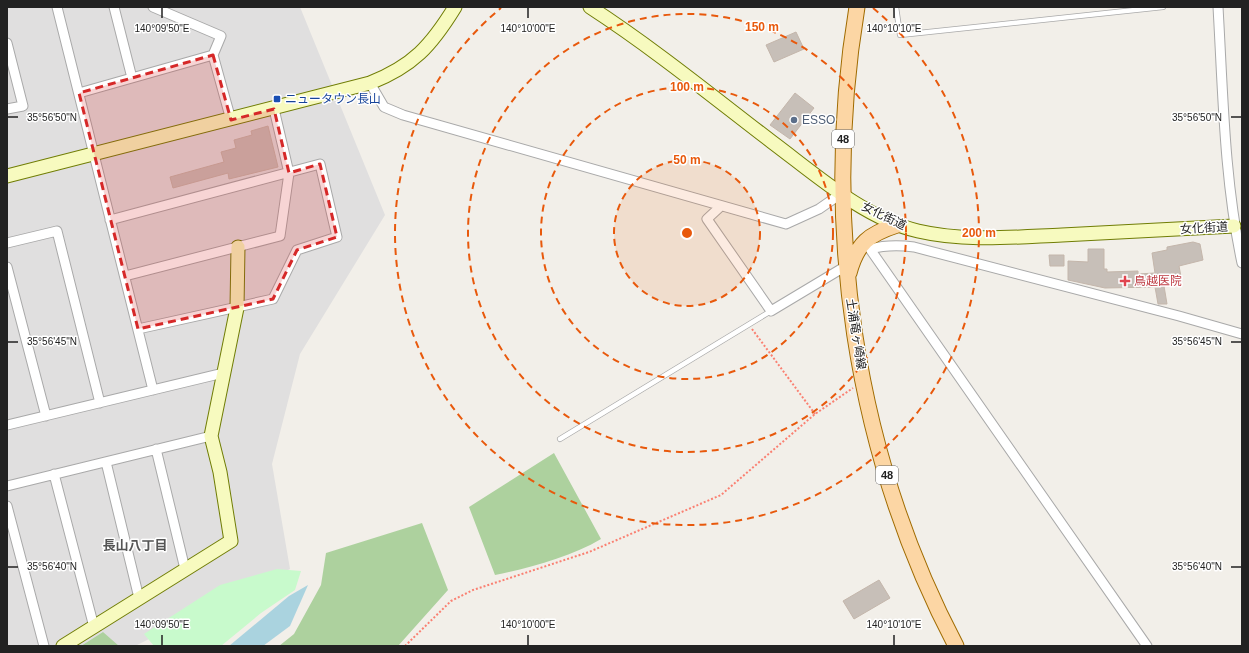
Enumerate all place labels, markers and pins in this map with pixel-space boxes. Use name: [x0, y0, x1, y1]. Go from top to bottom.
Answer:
place label: ニュータウン長山: [285, 92, 381, 106]
marker: ニュータウン長山: [272, 94, 282, 104]
place label: ESSO: [802, 113, 835, 127]
marker: ESSO: [789, 115, 799, 125]
centre of rings: [680, 226, 694, 240]
place label: 鳥越医院: [1134, 274, 1182, 288]
marker: 鳥越医院: [1119, 275, 1131, 287]

